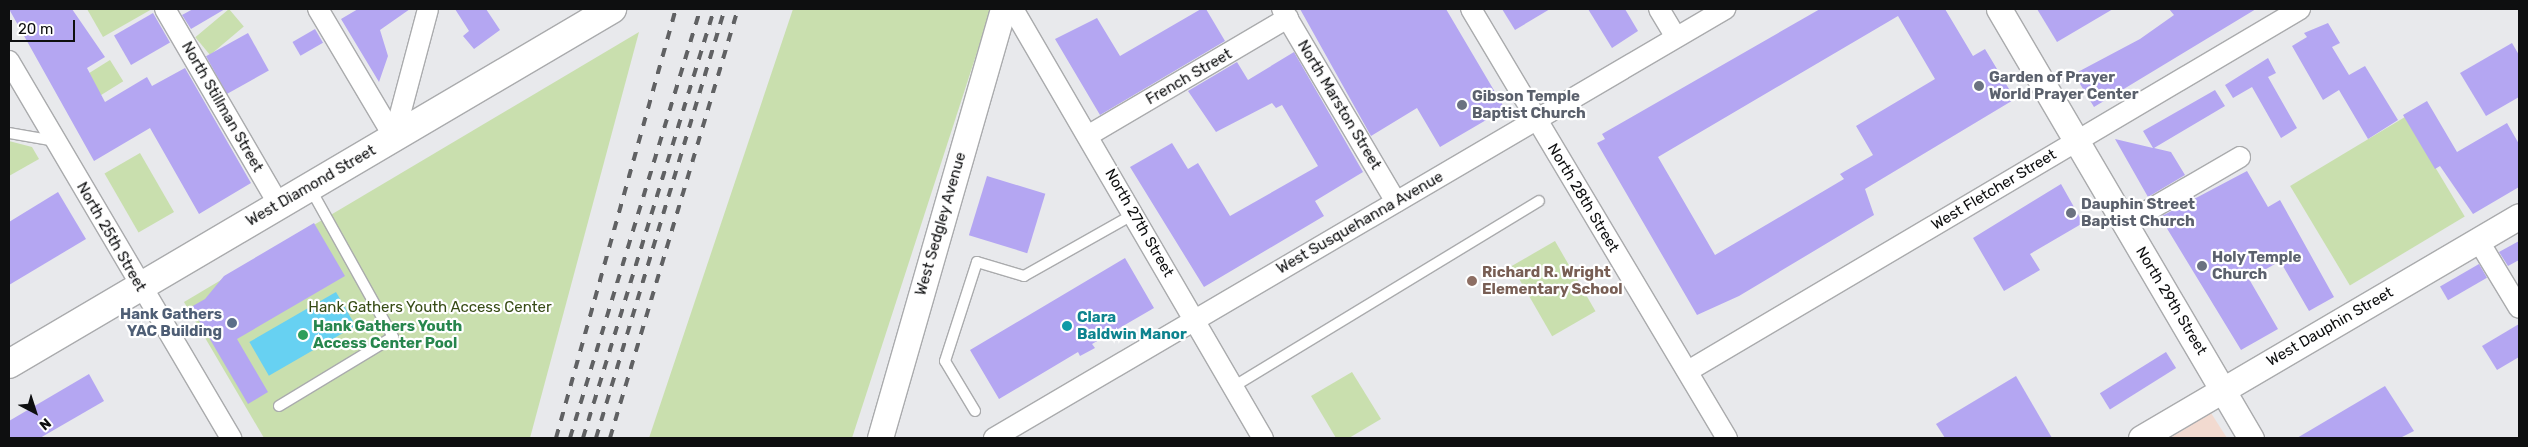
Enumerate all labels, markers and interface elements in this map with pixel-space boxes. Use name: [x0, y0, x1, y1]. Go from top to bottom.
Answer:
scale bar: [12, 10, 78, 42]
text: 20 m: [18, 20, 53, 38]
street label: North Marston Street: [1293, 37, 1385, 173]
street label: North Stillman Street: [177, 39, 267, 175]
street label: French Street: [1143, 45, 1235, 109]
place label: Garden of Prayer World Prayer Center: [1989, 68, 2139, 103]
marker: Garden of Prayer World Prayer Center: [1973, 80, 1985, 92]
place label: Gibson Temple Baptist Church: [1472, 87, 1586, 122]
marker: Gibson Temple Baptist Church: [1456, 99, 1468, 111]
street label: North 28th Street: [1543, 140, 1623, 256]
street label: West Diamond Street: [243, 142, 379, 230]
street label: West Fletcher Street: [1928, 146, 2060, 234]
street label: West Sedgley Avenue: [912, 150, 970, 298]
street label: North 27th Street: [1101, 166, 1177, 280]
street label: West Susquehanna Avenue: [1273, 168, 1447, 278]
street label: North 25th Street: [72, 179, 150, 295]
place label: Dauphin Street Baptist Church: [2081, 195, 2195, 230]
marker: Dauphin Street Baptist Church: [2065, 207, 2077, 219]
street label: North 29th Street: [2132, 244, 2210, 358]
place label: Holy Temple Church: [2212, 248, 2302, 283]
marker: Holy Temple Church: [2196, 260, 2208, 272]
place label: Richard R. Wright Elementary School: [1482, 263, 1623, 298]
marker: Richard R. Wright Elementary School: [1466, 275, 1478, 287]
street label: West Dauphin Street: [2264, 284, 2396, 370]
park label: Hank Gathers Youth Access Center: [308, 299, 552, 317]
place label: Hank Gathers YAC Building: [120, 305, 222, 340]
place label: Clara Baldwin Manor: [1077, 308, 1187, 343]
marker: Hank Gathers YAC Building: [226, 317, 238, 329]
place label: Hank Gathers Youth Access Center Pool: [313, 317, 463, 352]
marker: Clara Baldwin Manor: [1061, 320, 1073, 332]
marker: Hank Gathers Youth Access Center Pool: [297, 329, 309, 341]
north arrow: [10, 387, 60, 437]
text: N: [36, 414, 54, 434]

